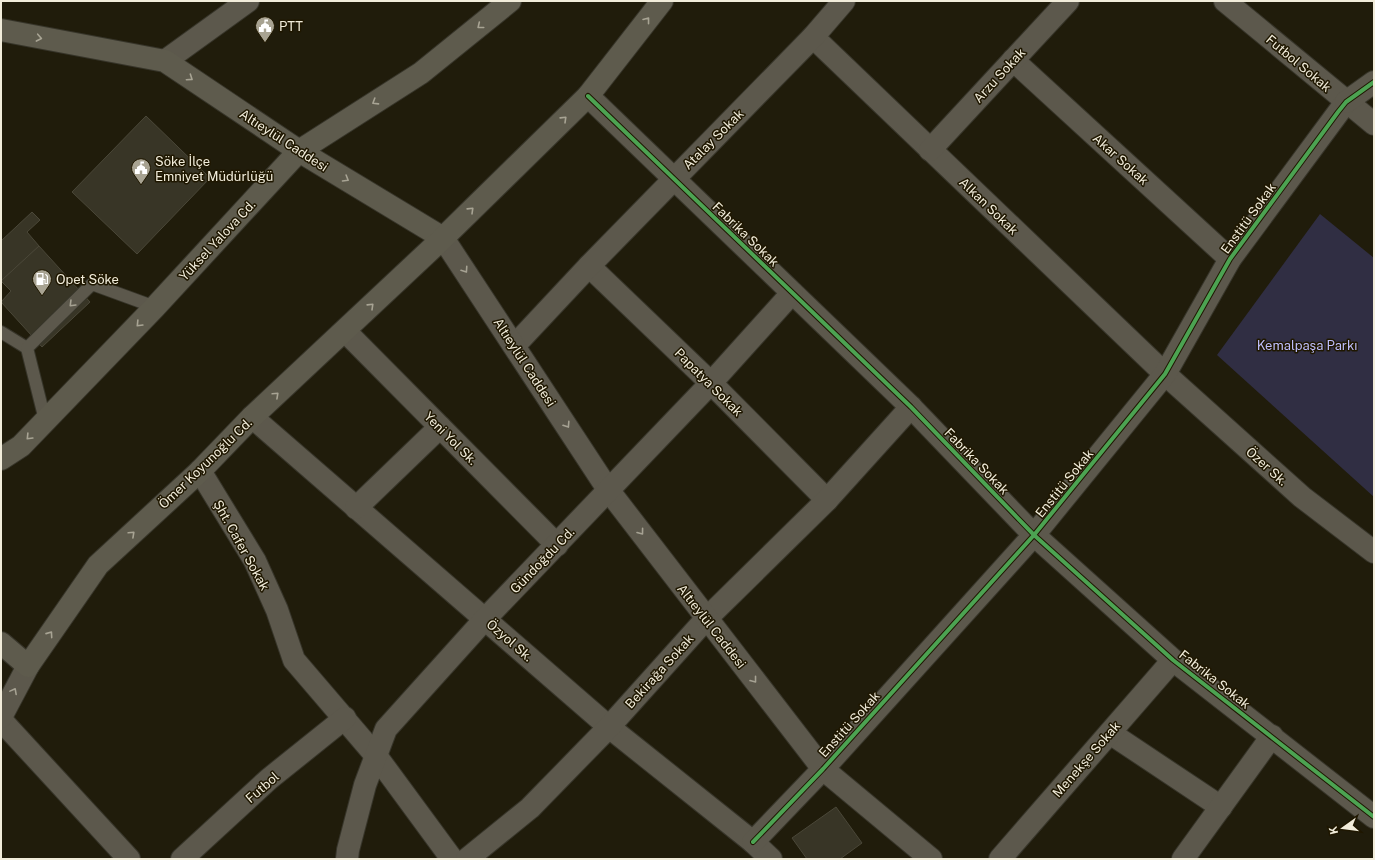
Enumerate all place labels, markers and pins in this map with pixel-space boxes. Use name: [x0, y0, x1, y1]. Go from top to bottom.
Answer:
public building icon: PTT: [254, 15, 276, 43]
place label: PTT: [279, 19, 303, 34]
place label: Söke İlçe Emniyet Müdürlüğü: [155, 154, 273, 184]
public building icon: Söke İlçe Emniyet Müdürlüğü: [130, 157, 152, 185]
fuel station icon: Opet Söke: [31, 268, 53, 296]
place label: Opet Söke: [56, 272, 119, 287]

